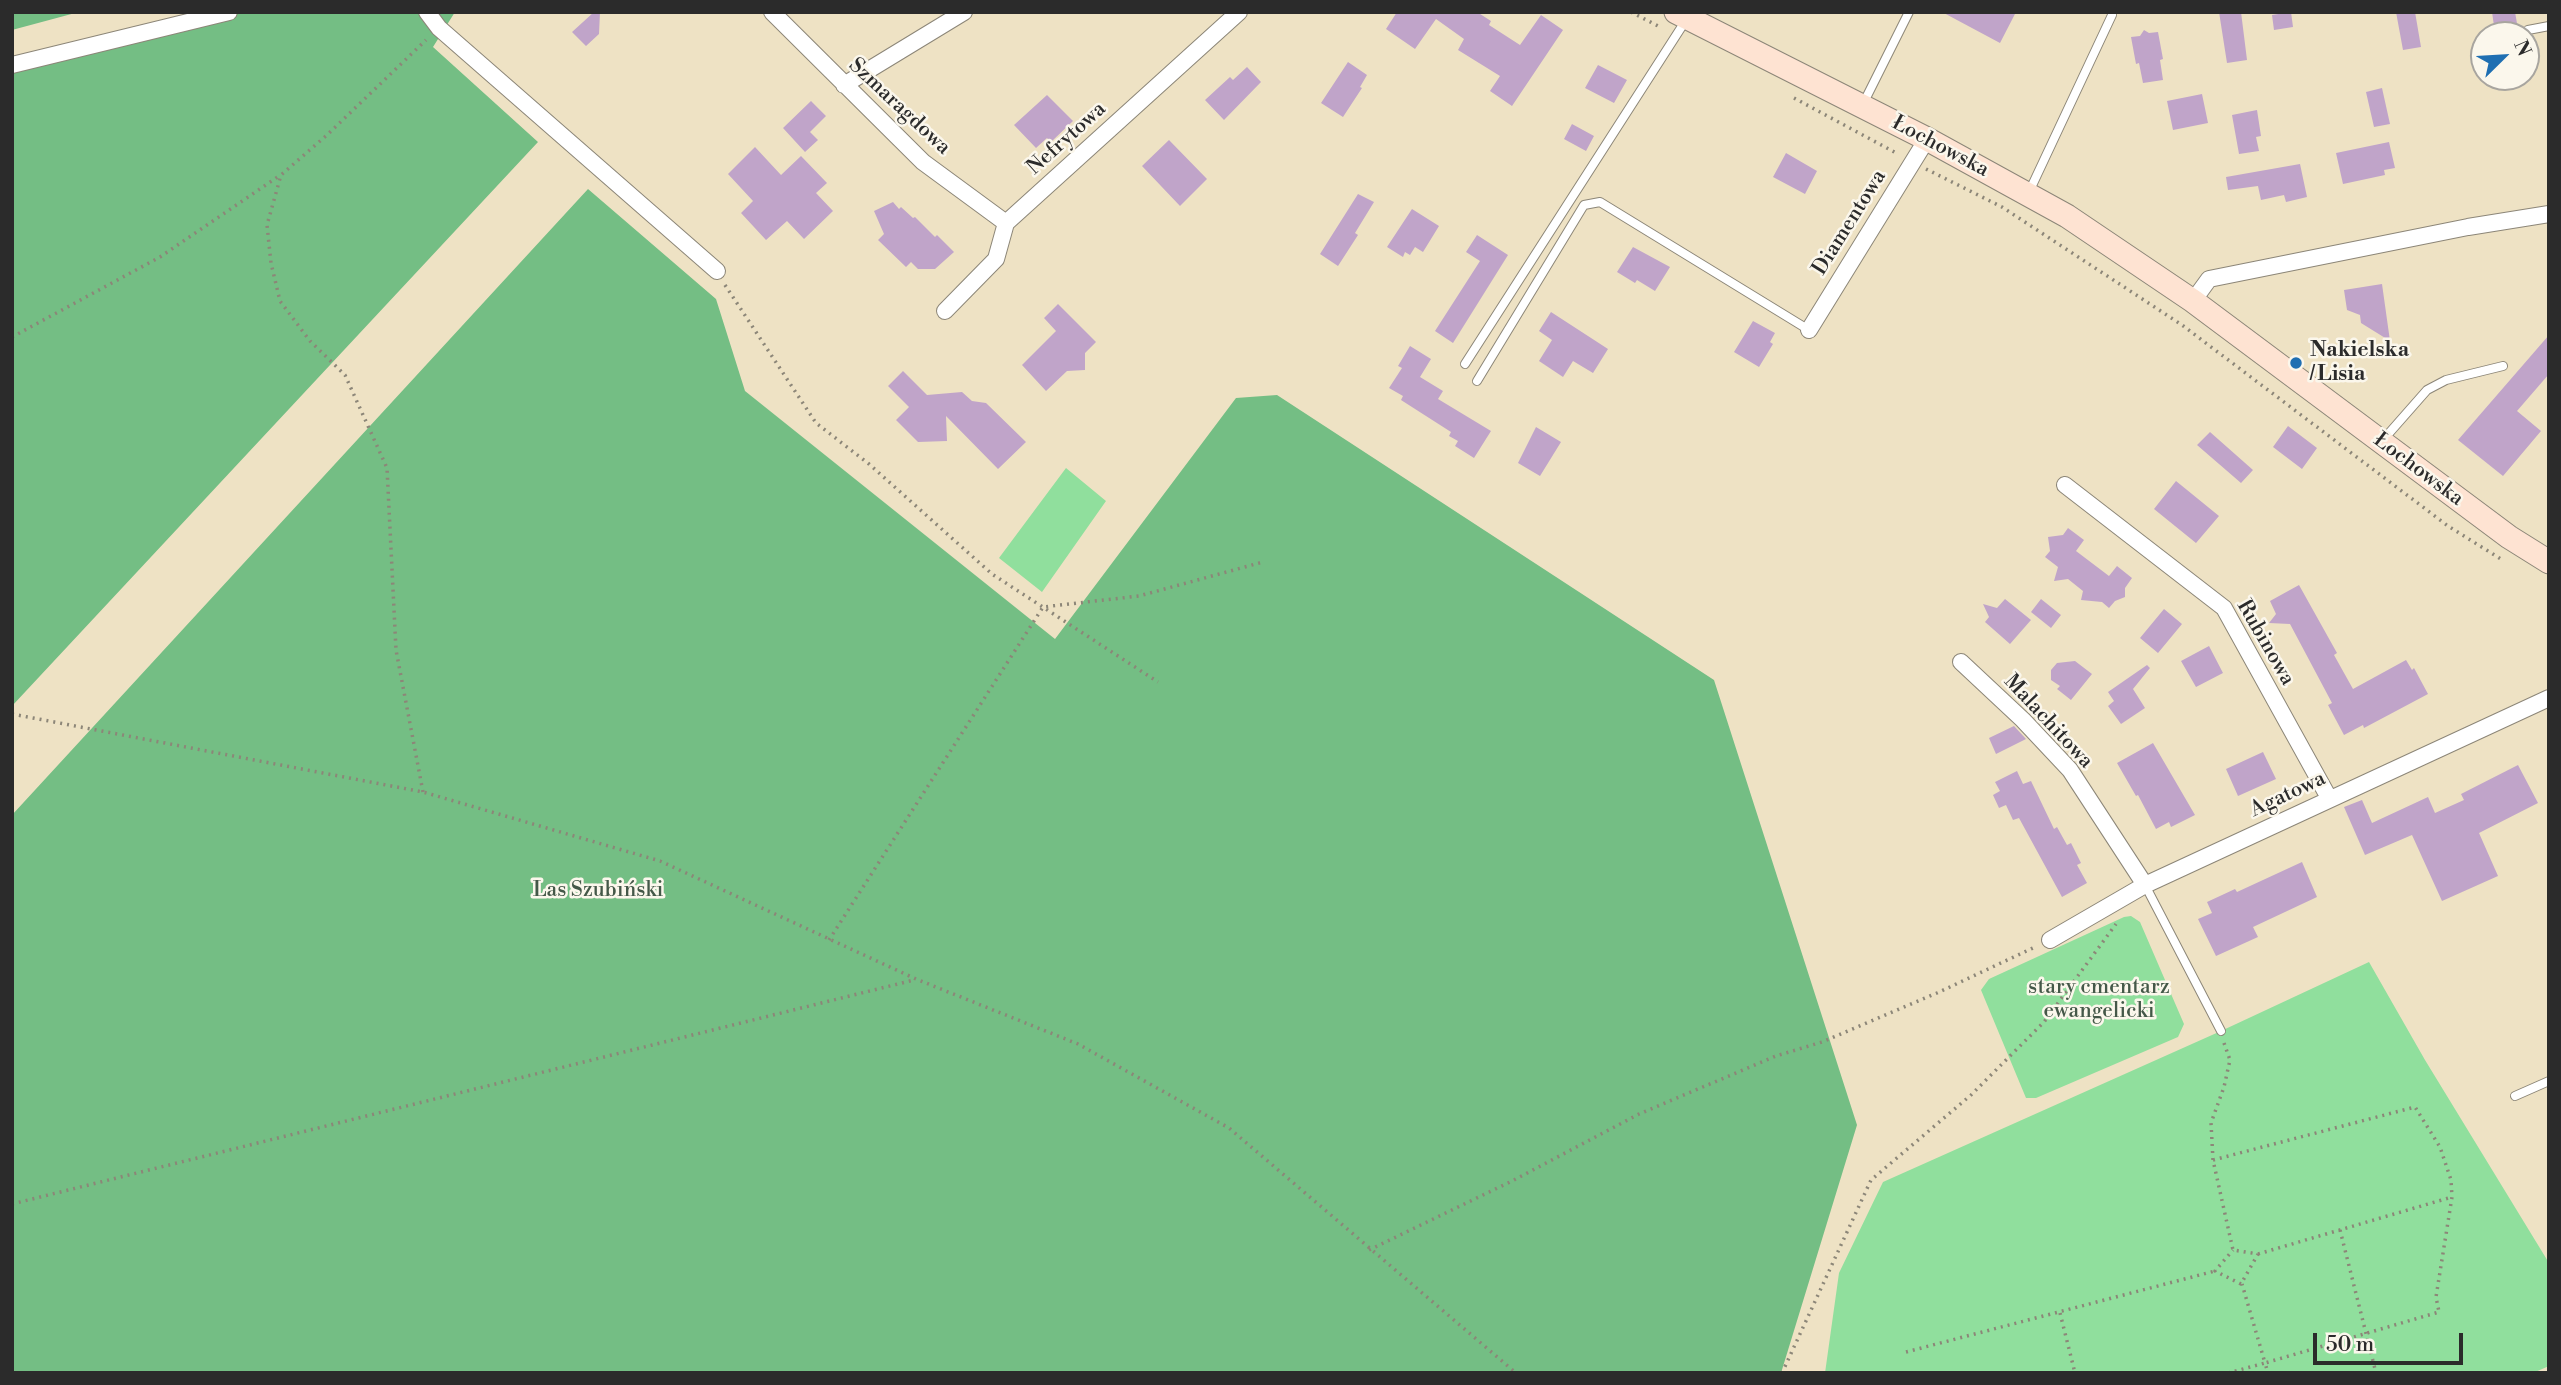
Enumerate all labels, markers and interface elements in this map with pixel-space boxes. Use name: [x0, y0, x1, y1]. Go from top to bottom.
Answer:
north arrow: [2470, 21, 2540, 91]
text: N: [2508, 37, 2536, 60]
street label: Szmaragdowa: [843, 53, 955, 161]
street label: Nefrytowa: [1022, 97, 1112, 181]
street label: Łochowska: [1887, 111, 1993, 183]
street label: Diamentowa: [1808, 166, 1892, 280]
place label: Nakielska / Lisia: [2310, 338, 2409, 388]
marker: Nakielska / Lisia: [2288, 355, 2304, 371]
street label: Łochowska: [2368, 428, 2468, 512]
street label: Rubinowa: [2230, 596, 2300, 690]
street label: Malachitowa: [1998, 670, 2098, 774]
street label: Agatowa: [2246, 767, 2330, 823]
park label: Las Szubiński: [533, 878, 663, 904]
park label: stary cmentarz ewangelicki: [2028, 975, 2170, 1025]
scale bar: [2316, 1318, 2466, 1362]
text: 50 m: [2326, 1332, 2374, 1358]

